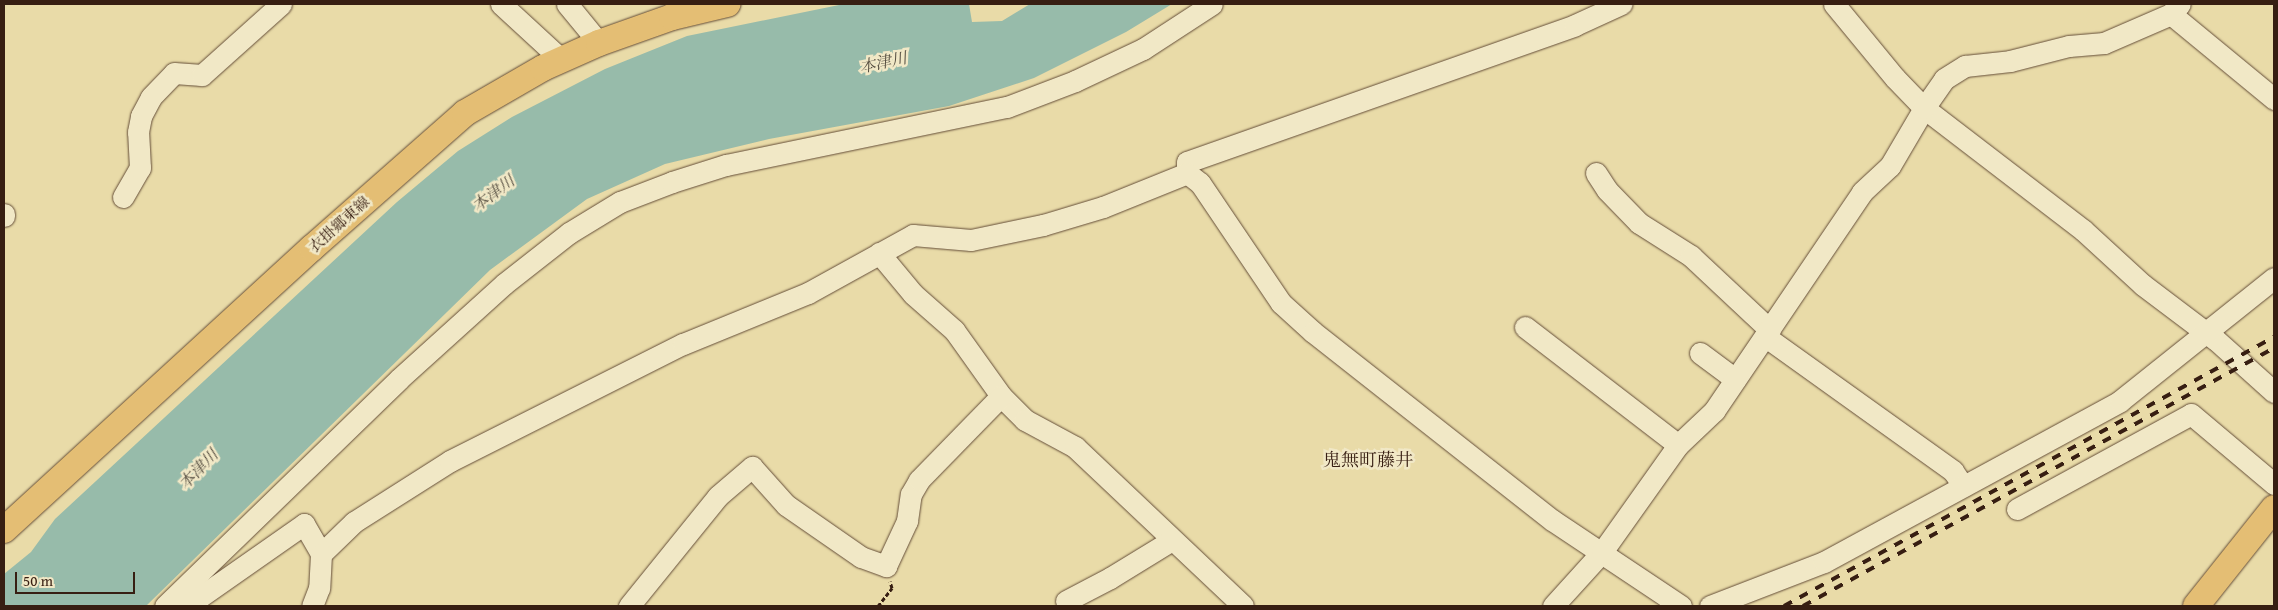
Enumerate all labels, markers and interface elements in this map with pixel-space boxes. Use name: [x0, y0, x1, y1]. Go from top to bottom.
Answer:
water label: 本津川: [858, 48, 908, 76]
water label: 本津川: [468, 171, 518, 215]
street label: 衣掛郷東線: [305, 192, 373, 256]
water label: 本津川: [174, 445, 222, 493]
district label: 鬼無町藤井: [1323, 449, 1413, 471]
scale bar: [18, 562, 138, 594]
text: 50 m: [23, 570, 53, 591]

